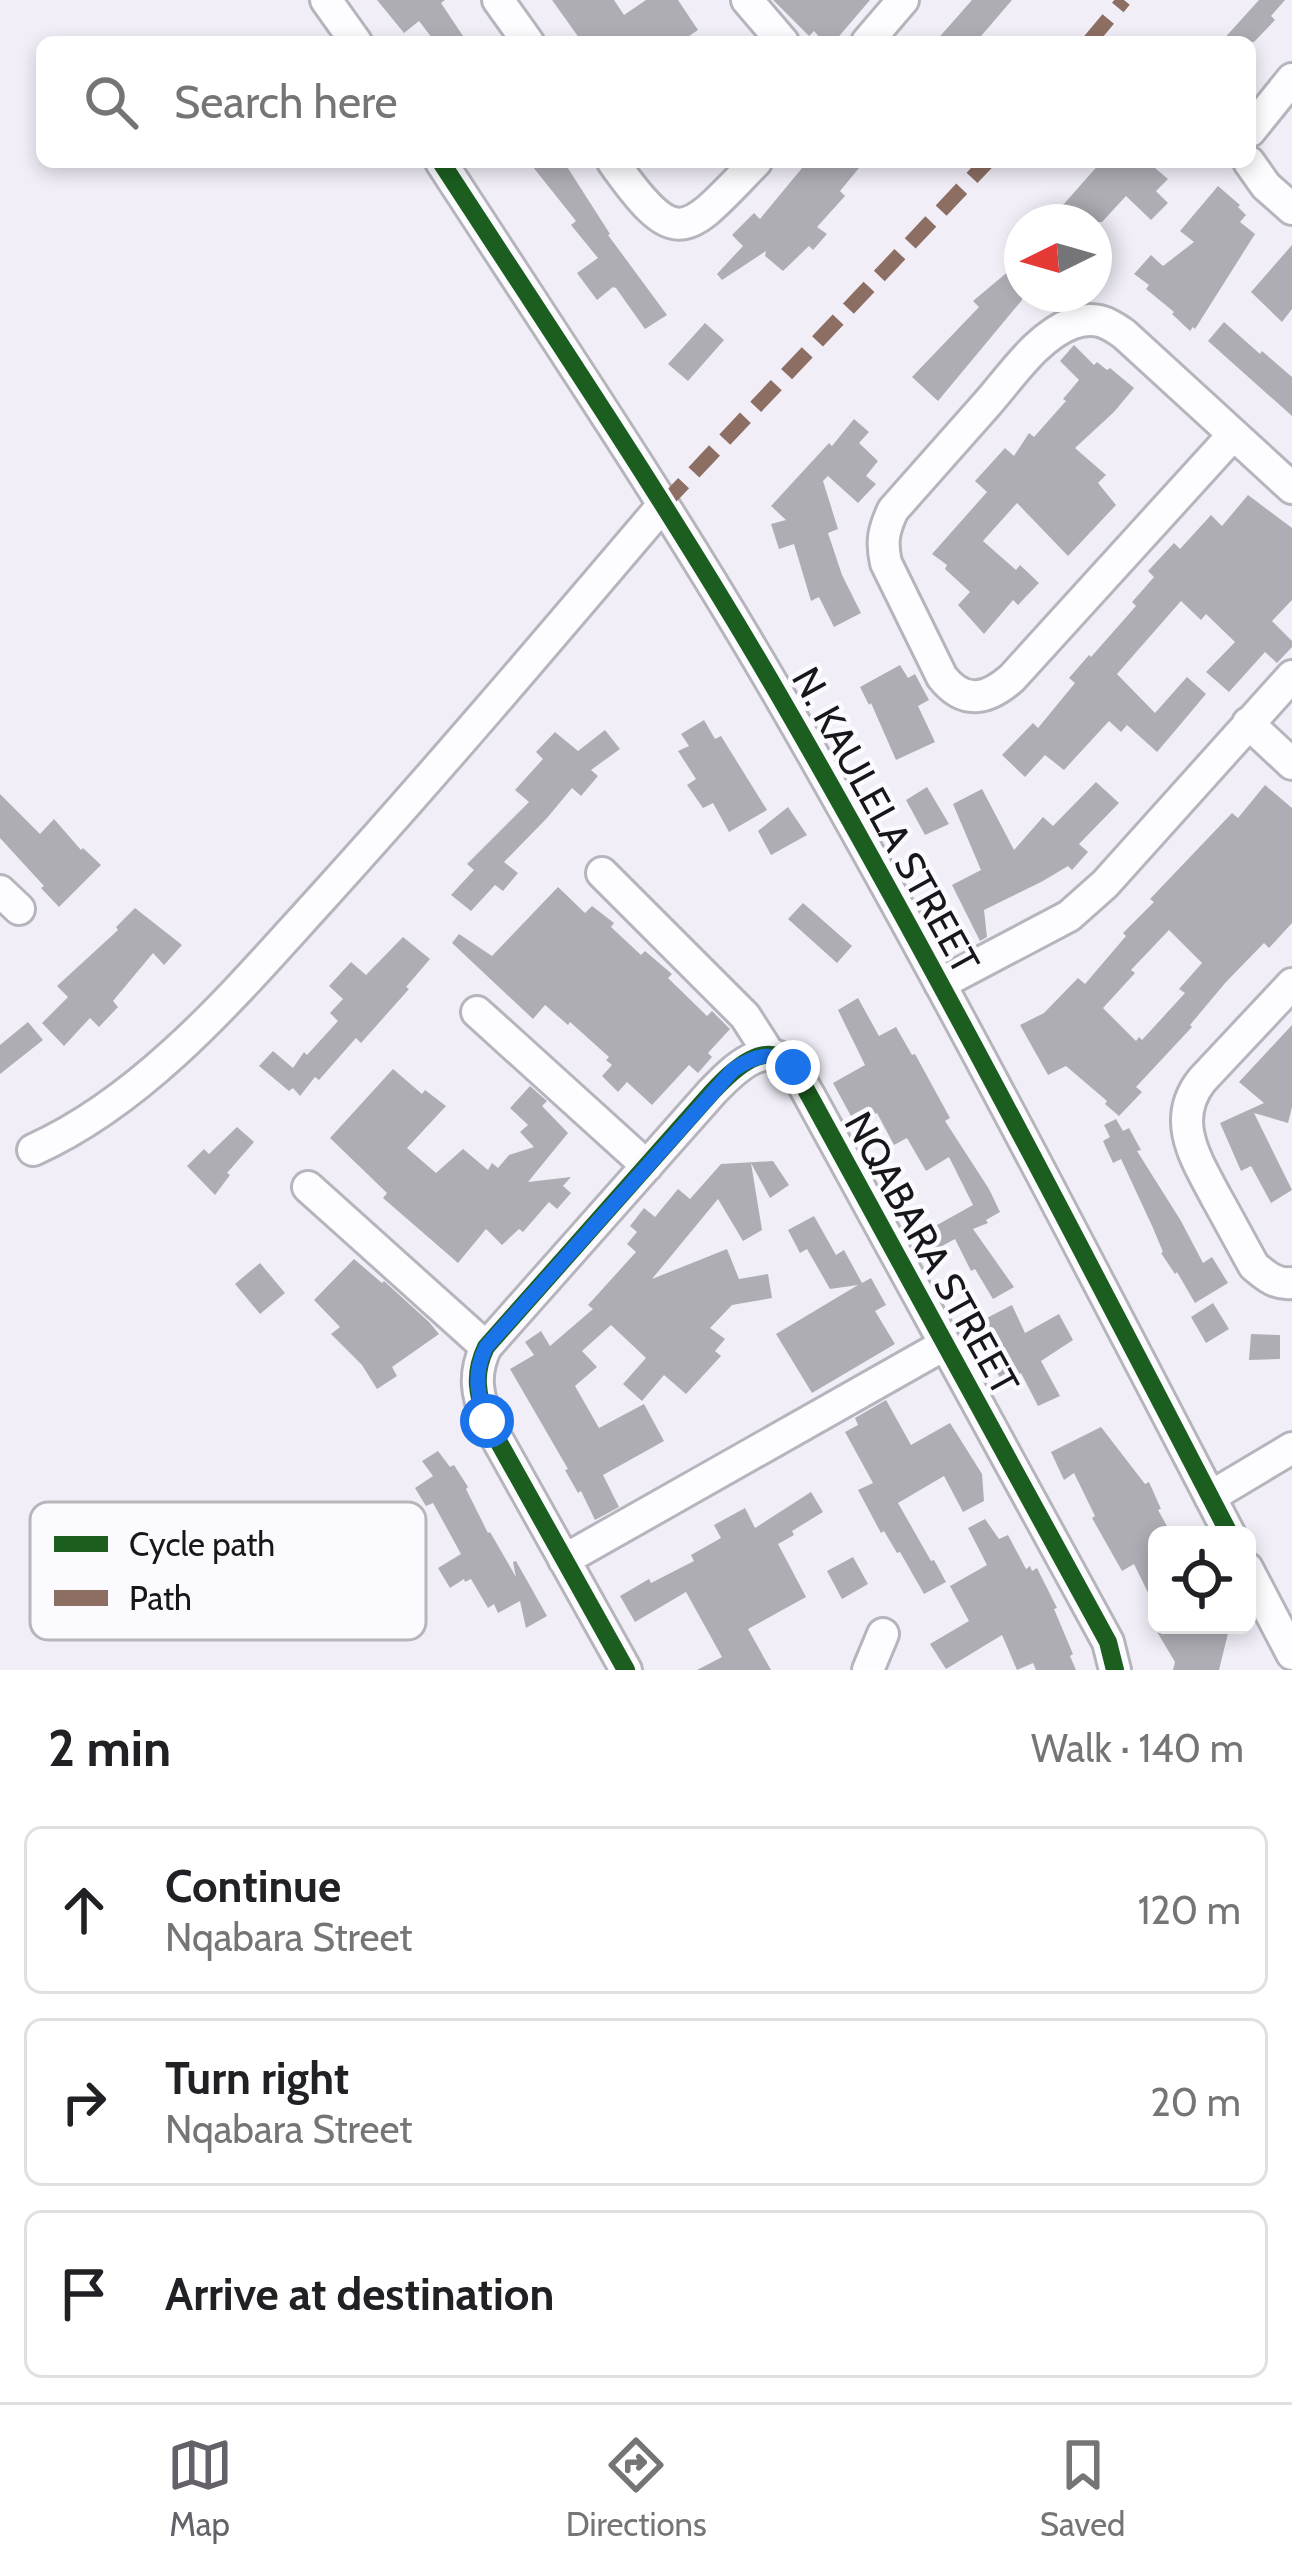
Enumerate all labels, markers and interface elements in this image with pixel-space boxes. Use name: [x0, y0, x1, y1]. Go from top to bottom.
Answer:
search box: [36, 36, 1256, 168]
icon: search: [78, 69, 144, 135]
text: Search here: [174, 75, 398, 129]
north arrow: [1004, 204, 1112, 312]
street label: N. KAULELA STREET: [782, 659, 990, 982]
route end: [766, 1040, 820, 1094]
street label: NQABARA STREET: [834, 1103, 1030, 1403]
route start: [460, 1394, 514, 1448]
legend: [30, 1502, 426, 1640]
text: Cycle path: [129, 1524, 275, 1564]
map controls: [1148, 1526, 1256, 1634]
button: locate: [1148, 1526, 1256, 1634]
text: Path: [129, 1578, 192, 1618]
text: 2 min: [48, 1717, 171, 1779]
text: Walk · 140 m: [1031, 1724, 1244, 1772]
text: Continue: [165, 1859, 341, 1913]
icon: ahead: [51, 1877, 117, 1943]
text: 120 m: [1138, 1886, 1241, 1934]
text: Nqabara Street: [165, 1913, 413, 1961]
text: Turn right: [165, 2051, 349, 2105]
icon: right: [51, 2069, 117, 2135]
text: 20 m: [1150, 2078, 1241, 2126]
text: Nqabara Street: [165, 2105, 413, 2153]
icon: arrive: [51, 2261, 117, 2327]
text: Arrive at destination: [165, 2267, 554, 2321]
tab: Map: [167, 2432, 233, 2544]
tab: Directions: [566, 2432, 707, 2544]
tab: Saved: [1040, 2432, 1125, 2544]

